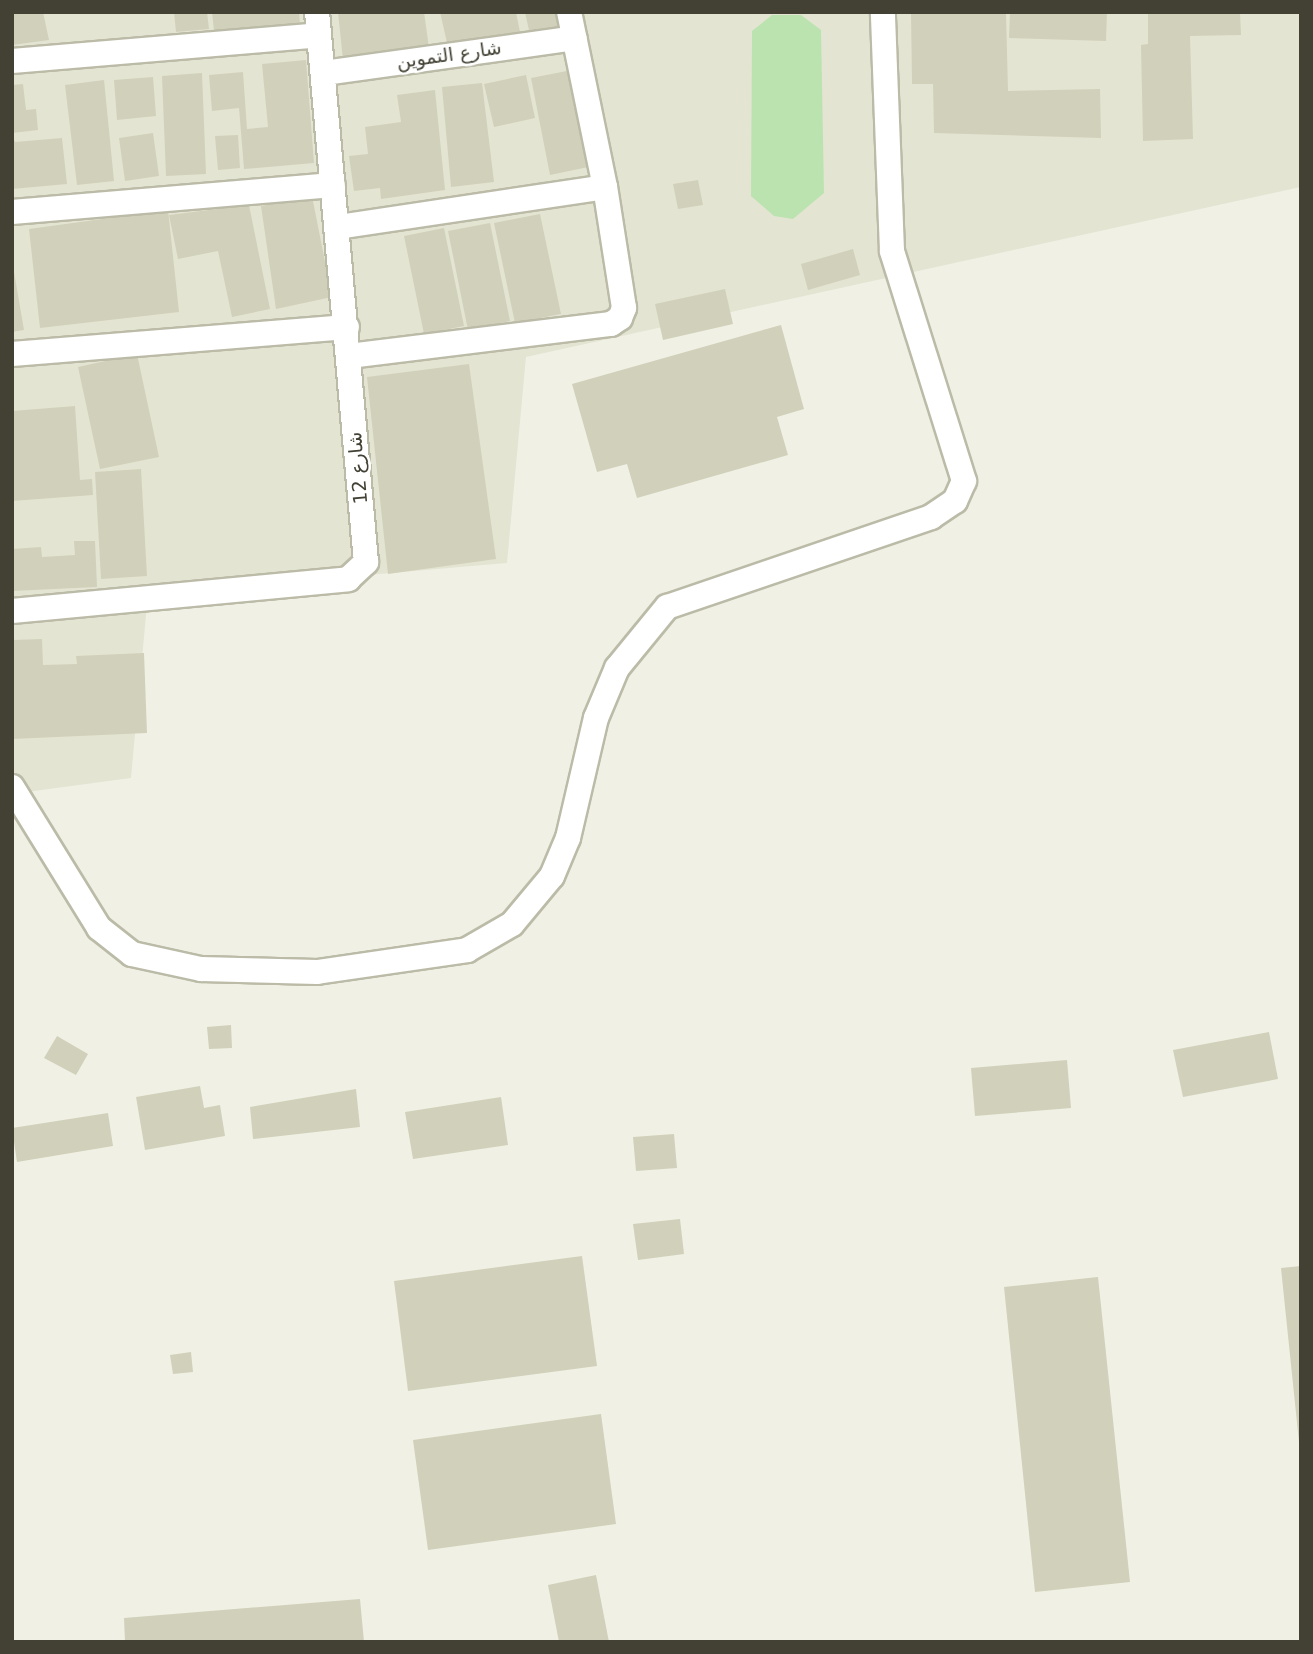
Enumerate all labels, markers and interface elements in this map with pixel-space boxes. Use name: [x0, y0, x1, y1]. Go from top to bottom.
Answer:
street label: شارع التموين: [395, 36, 503, 74]
street label: شارع 12: [343, 431, 373, 505]

